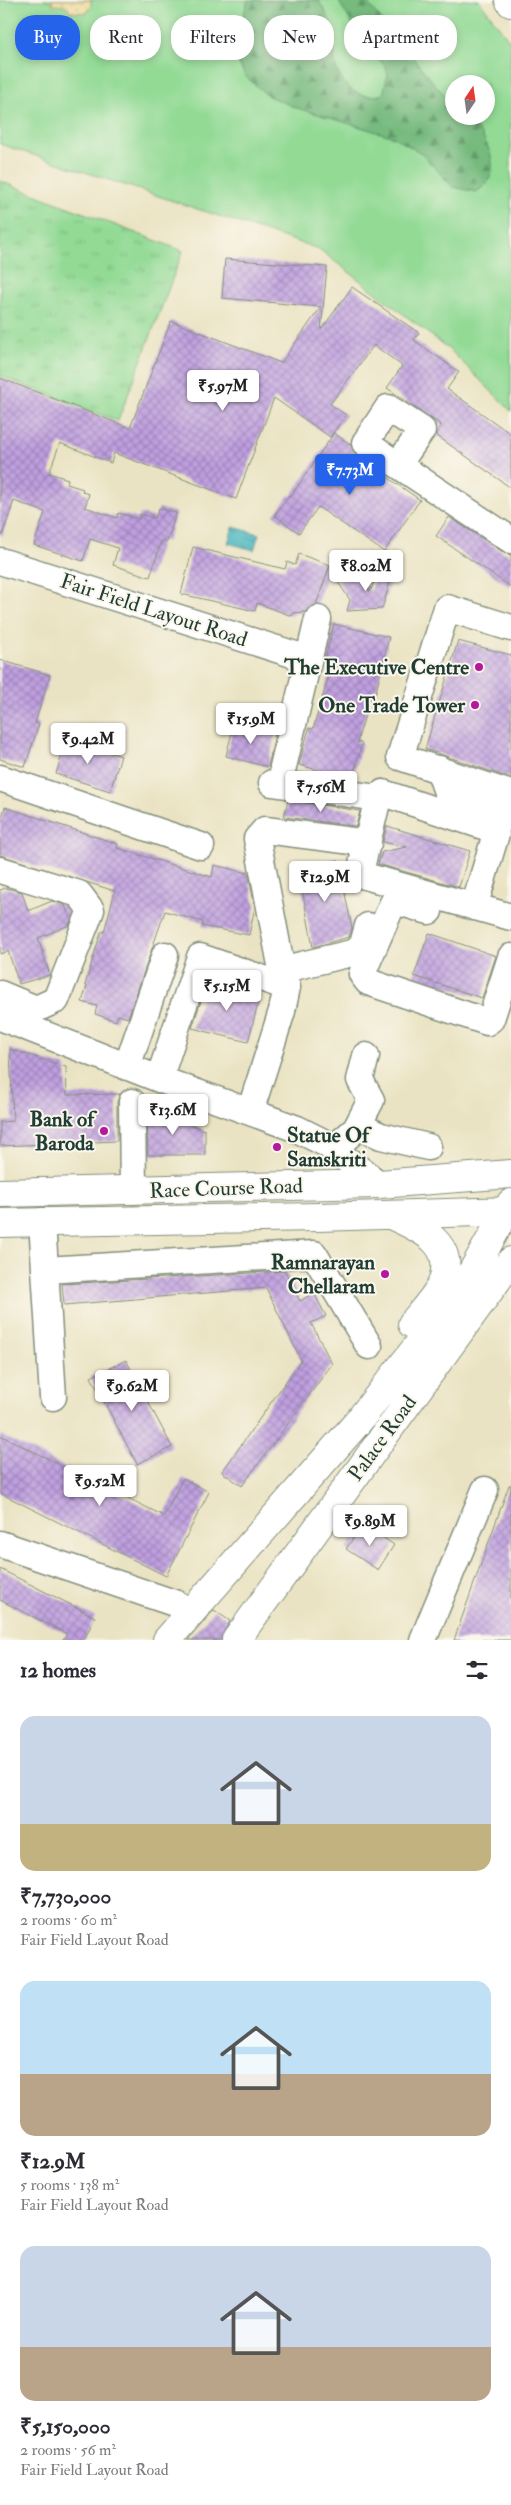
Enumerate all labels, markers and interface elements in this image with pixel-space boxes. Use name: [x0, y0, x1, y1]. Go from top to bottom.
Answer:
chip: Buy: [15, 15, 80, 60]
chip: Rent: [90, 15, 161, 60]
chip: Filters: [171, 15, 254, 60]
chip: New: [264, 15, 334, 60]
chip: Apartment: [344, 15, 457, 60]
north arrow: [445, 75, 495, 125]
map controls: [445, 75, 495, 125]
pin: ₹5.97M: [182, 370, 264, 412]
text: ₹5.97M: [198, 376, 248, 396]
pin: ₹7.73M: [309, 454, 391, 496]
text: ₹7.73M: [326, 460, 374, 480]
pin: ₹8.02M: [325, 550, 407, 592]
text: ₹8.02M: [340, 556, 392, 576]
street label: Fair Field Layout Road: [57, 567, 251, 654]
place label: The Executive Centre: [283, 654, 469, 681]
marker: The Executive Centre: [473, 661, 485, 673]
place label: One Trade Tower: [318, 692, 466, 719]
marker: One Trade Tower: [469, 699, 481, 711]
pin: ₹15.9M: [210, 702, 292, 745]
text: ₹15.9M: [227, 709, 275, 729]
pin: ₹9.42M: [47, 722, 129, 765]
text: ₹9.42M: [62, 729, 114, 749]
pin: ₹7.56M: [280, 770, 362, 813]
text: ₹7.56M: [296, 777, 346, 797]
pin: ₹12.9M: [284, 860, 366, 903]
text: ₹12.9M: [300, 867, 350, 887]
pin: ₹5.15M: [186, 970, 268, 1012]
text: ₹5.15M: [203, 976, 251, 996]
pin: ₹13.6M: [132, 1094, 214, 1136]
text: ₹13.6M: [149, 1100, 197, 1120]
place label: Bank of Baroda: [29, 1106, 97, 1157]
place label: Statue Of Samskriti: [287, 1122, 372, 1173]
marker: Bank of Baroda: [98, 1125, 110, 1137]
marker: Statue Of Samskriti: [271, 1141, 283, 1153]
street label: Race Course Road: [149, 1172, 304, 1205]
place label: Ramnarayan Chellaram: [271, 1249, 376, 1300]
marker: Ramnarayan Chellaram: [379, 1268, 391, 1280]
pin: ₹9.62M: [91, 1370, 173, 1412]
text: ₹9.62M: [106, 1376, 158, 1396]
street label: Palace Road: [342, 1389, 423, 1487]
pin: ₹9.52M: [59, 1464, 141, 1507]
text: ₹9.52M: [75, 1471, 125, 1491]
pin: ₹9.89M: [329, 1504, 411, 1547]
text: ₹9.89M: [344, 1511, 396, 1531]
icon: filters: [463, 1656, 491, 1684]
text: 12 homes: [20, 1657, 96, 1684]
icon: home: [211, 1748, 301, 1838]
text: ₹7,730,000: [20, 1883, 111, 1910]
text: 2 rooms · 60 m²: [20, 1910, 117, 1930]
text: Fair Field Layout Road: [20, 1930, 169, 1950]
icon: home: [211, 2013, 301, 2103]
text: ₹12.9M: [20, 2148, 85, 2175]
text: 5 rooms · 138 m²: [20, 2175, 119, 2195]
text: Fair Field Layout Road: [20, 2195, 169, 2215]
icon: home: [211, 2278, 301, 2368]
text: ₹5,150,000: [20, 2413, 110, 2440]
text: 2 rooms · 56 m²: [20, 2440, 116, 2460]
text: Fair Field Layout Road: [20, 2460, 169, 2480]

